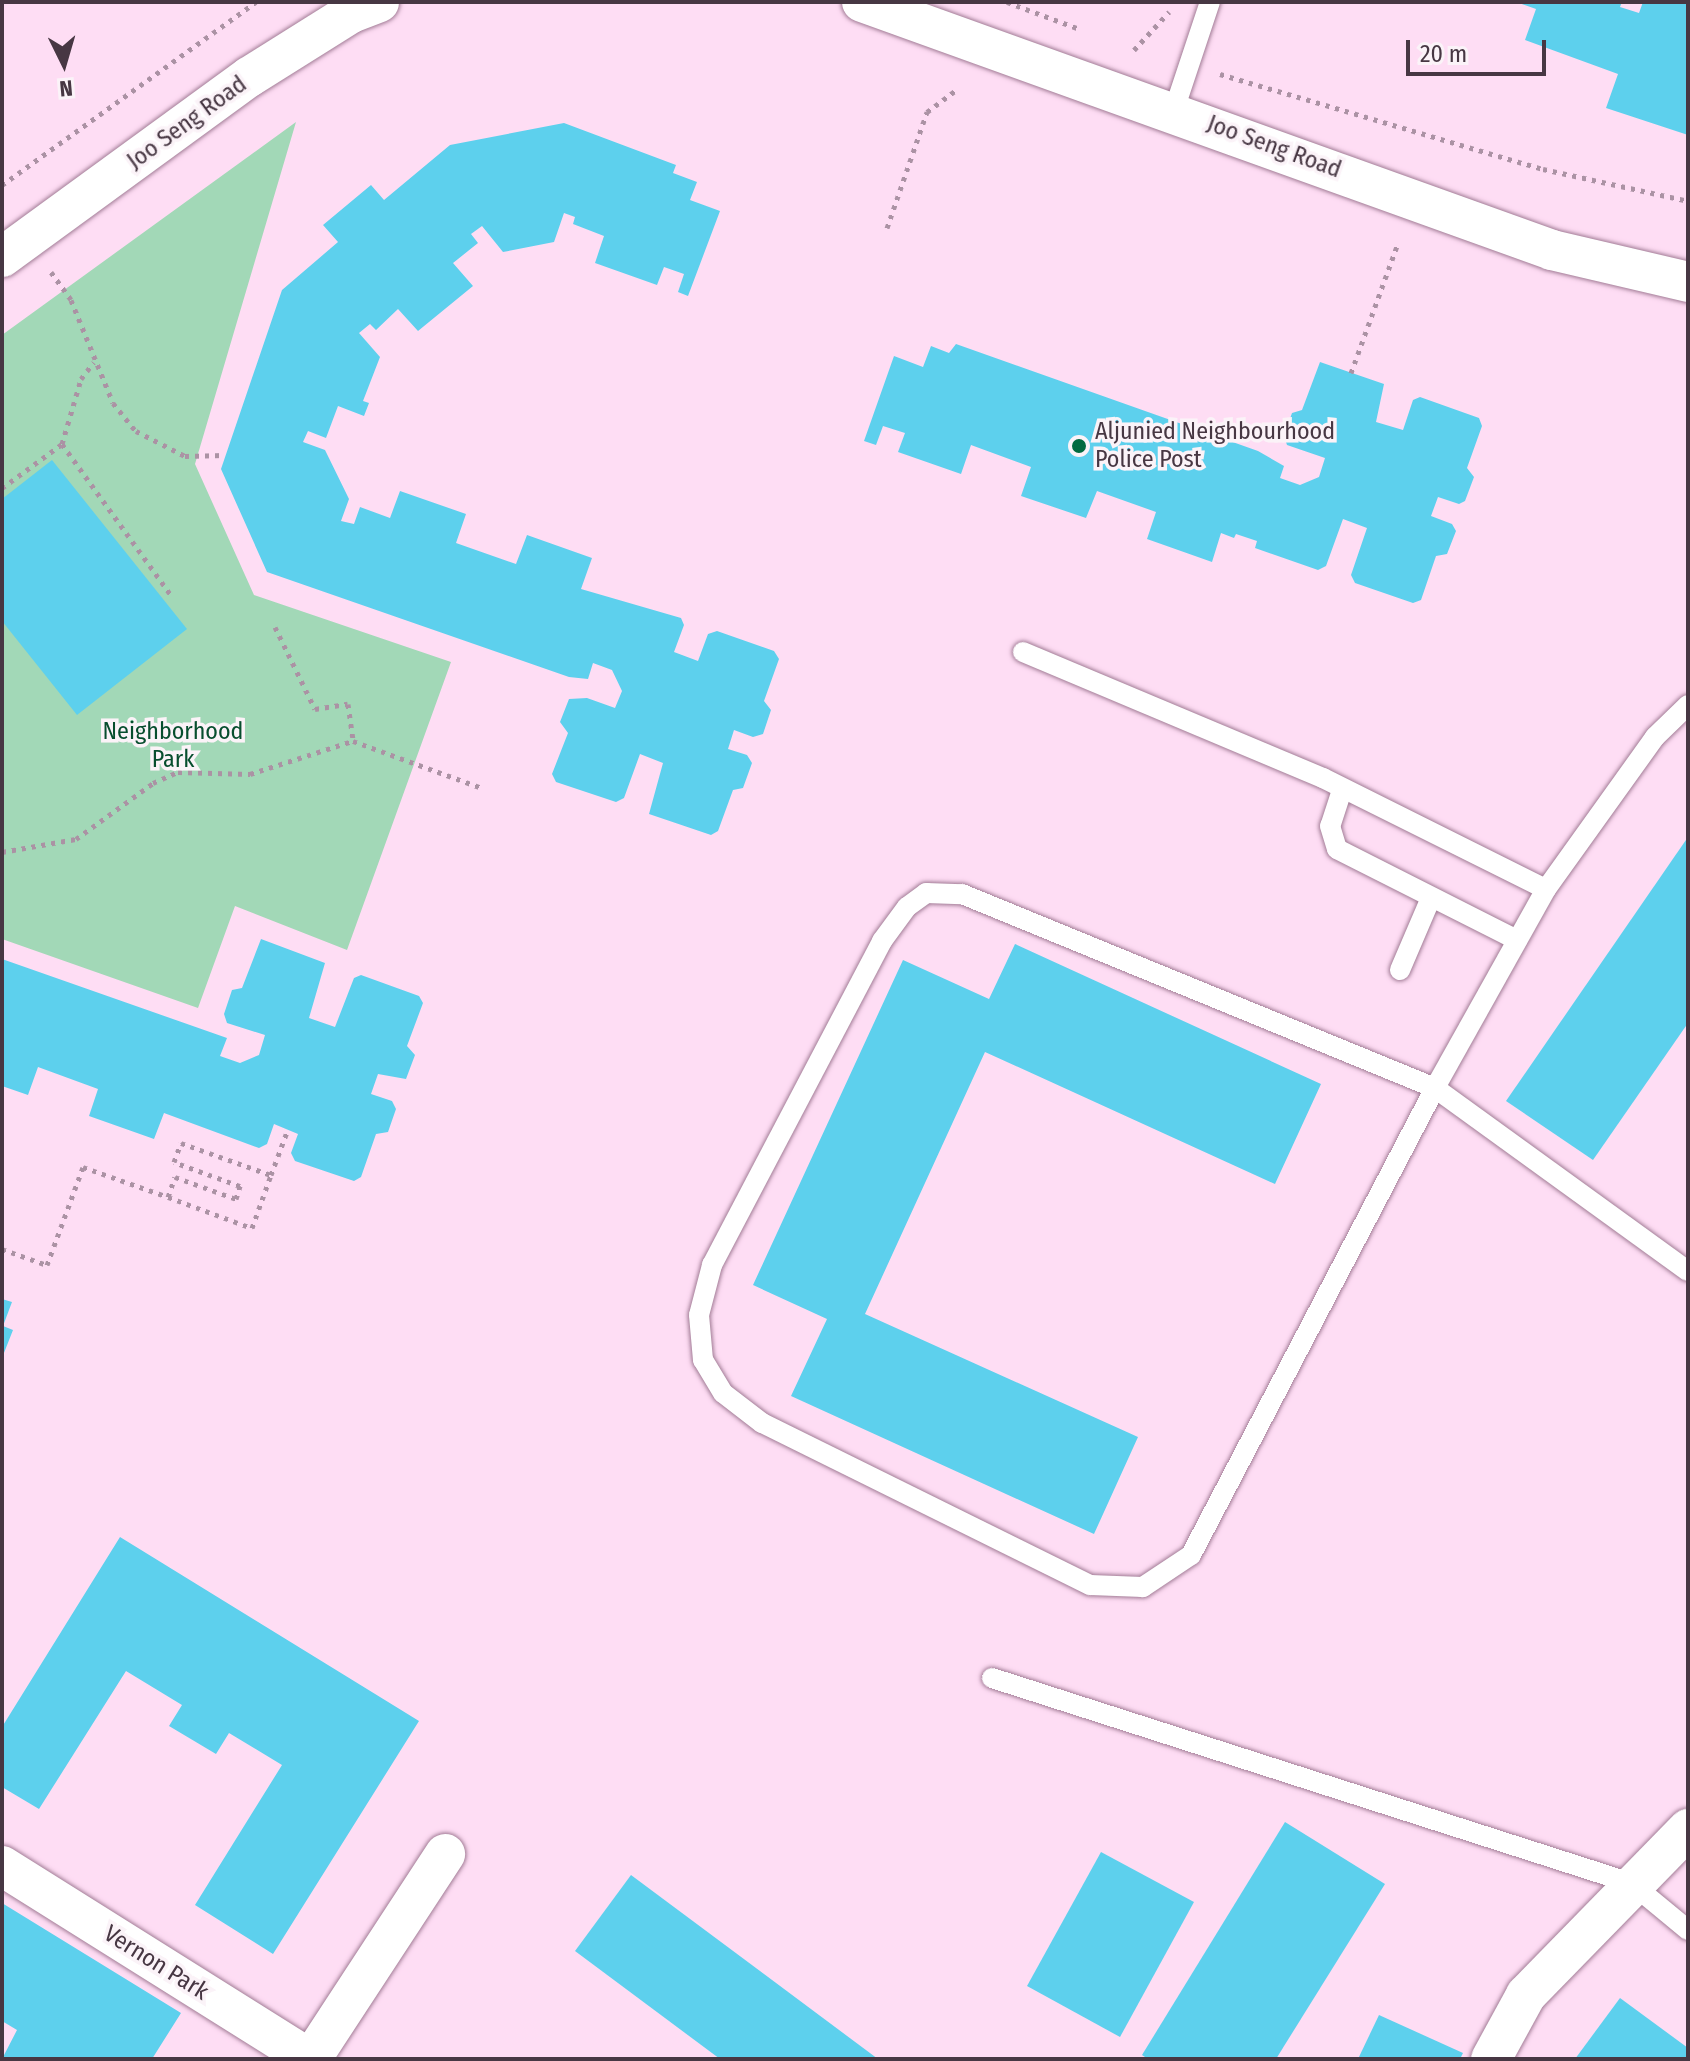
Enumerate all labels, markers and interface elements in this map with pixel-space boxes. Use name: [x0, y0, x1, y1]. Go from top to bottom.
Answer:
north arrow: [24, 24, 104, 104]
scale bar: [1410, 24, 1550, 74]
text: 20 m: [1420, 40, 1467, 68]
street label: Joo Seng Road: [122, 70, 252, 176]
text: N: [58, 74, 74, 102]
street label: Joo Seng Road: [1203, 109, 1345, 185]
place label: Aljunied Neighbourhood Police Post: [1095, 418, 1335, 474]
marker: Aljunied Neighbourhood Police Post: [1070, 437, 1088, 455]
park label: Neighborhood Park: [103, 718, 243, 774]
street label: Vernon Park: [98, 1920, 214, 2006]

